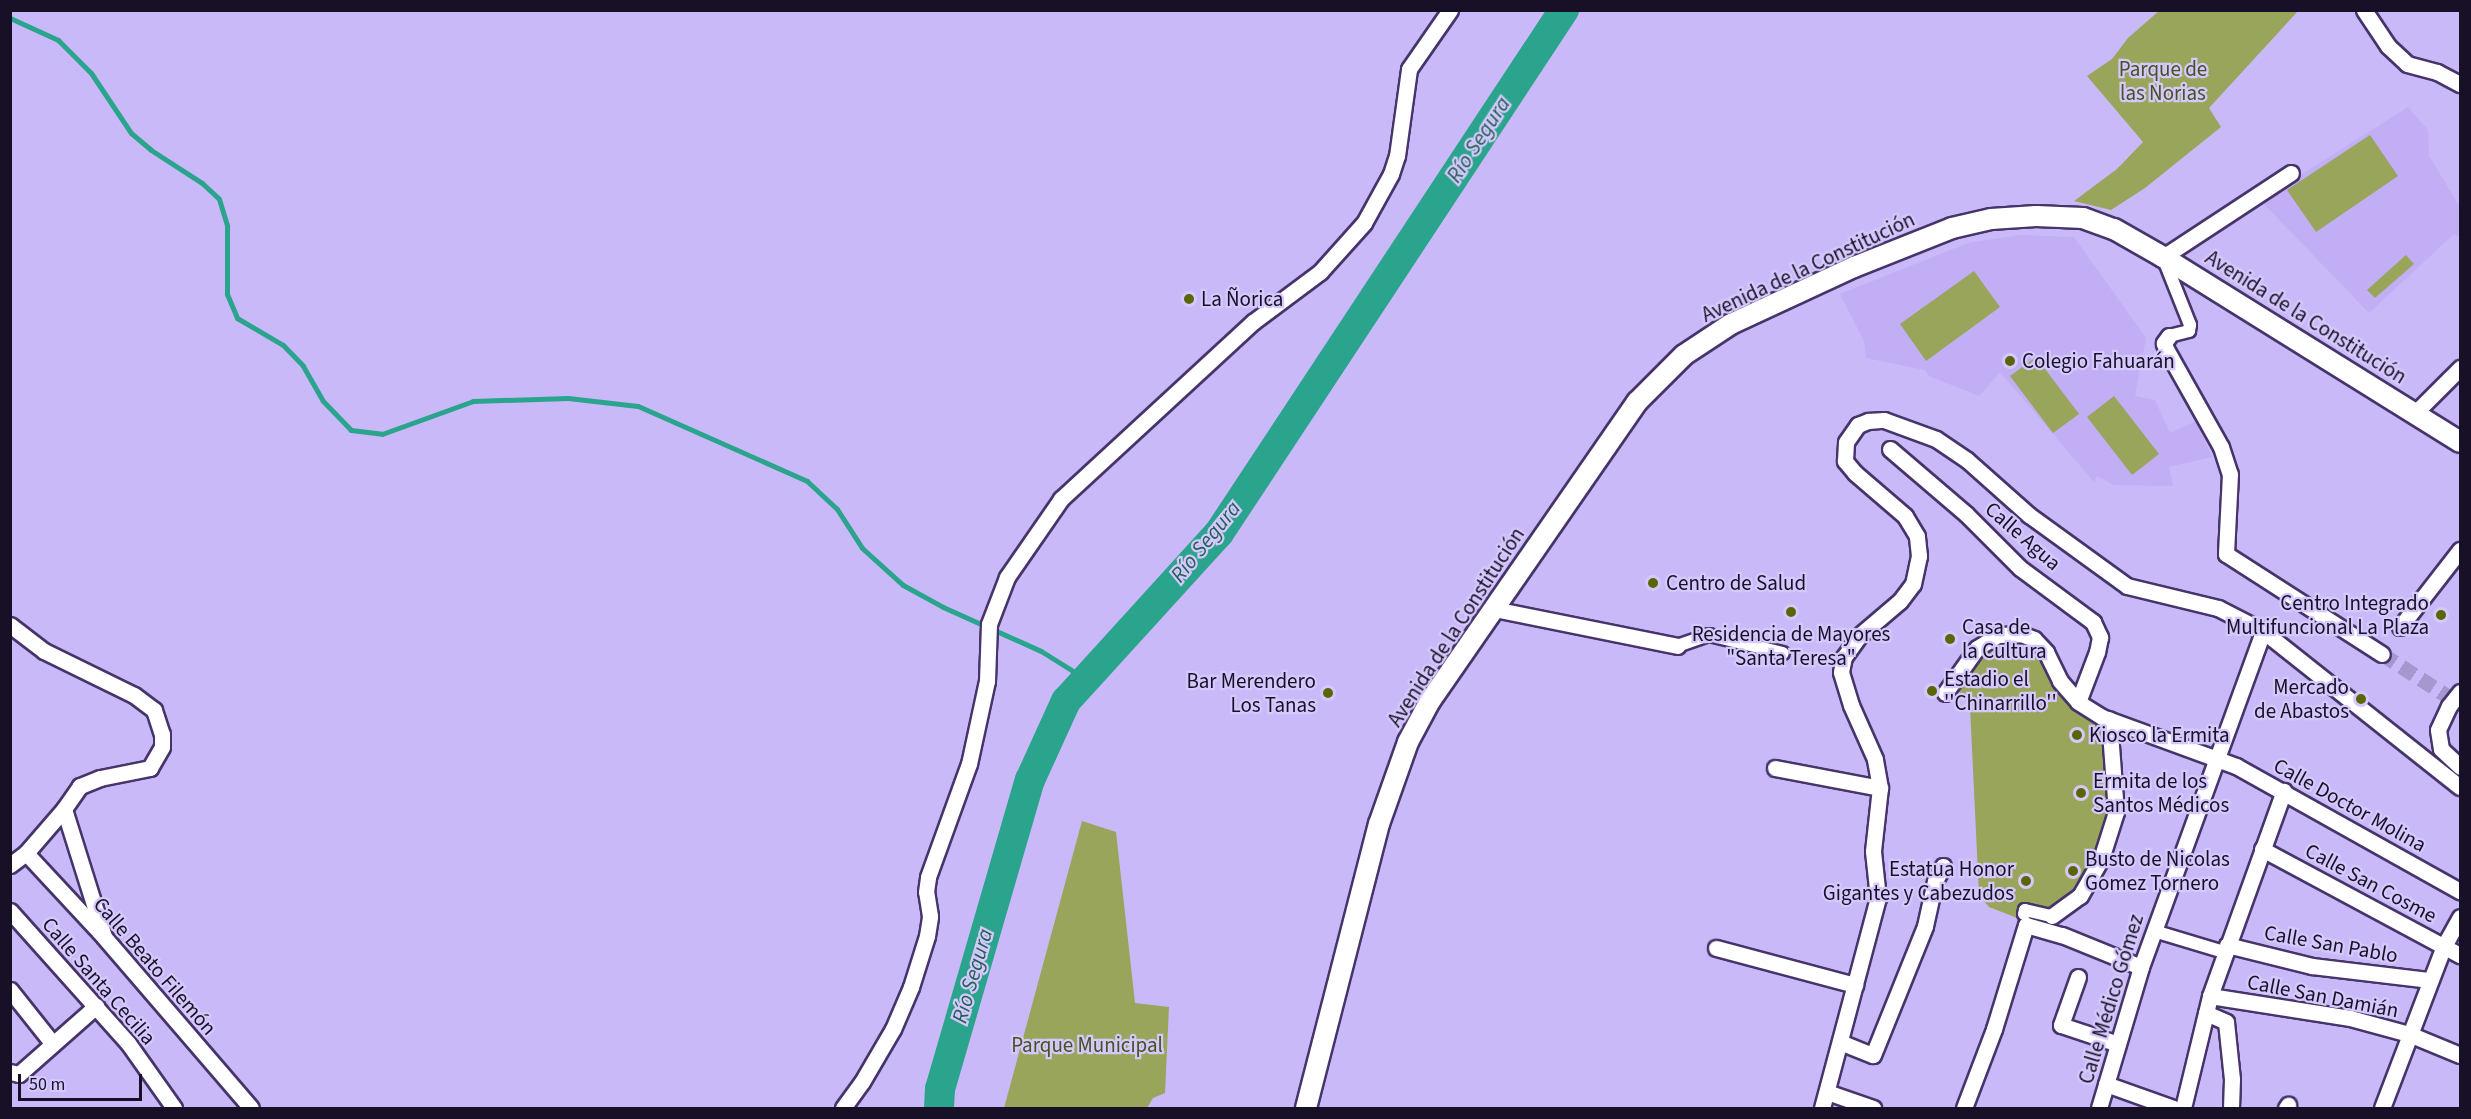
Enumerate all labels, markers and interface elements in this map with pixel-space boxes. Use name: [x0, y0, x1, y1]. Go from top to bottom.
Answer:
park label: Parque de las Norias: [2119, 56, 2207, 106]
water label: Río Segura: [1441, 92, 1517, 188]
street label: Avenida de la Constitución: [1697, 206, 1919, 328]
street label: Avenida de la Constitución: [2201, 245, 2411, 389]
place label: La Ñorica: [1201, 286, 1283, 312]
marker: La Ñorica: [1182, 292, 1196, 306]
place label: Colegio Fahuarán: [2022, 348, 2175, 374]
marker: Colegio Fahuarán: [2003, 354, 2017, 368]
water label: Río Segura: [1165, 496, 1247, 588]
street label: Calle Agua: [1980, 496, 2066, 576]
street label: Avenida de la Constitución: [1382, 523, 1530, 731]
place label: Centro de Salud: [1666, 570, 1806, 596]
marker: Centro de Salud: [1644, 574, 1662, 592]
place label: Centro Integrado Multifuncional La Plaza: [2226, 590, 2429, 640]
marker: Residencia de Mayores "Santa Teresa": [1784, 605, 1798, 619]
marker: Centro Integrado Multifuncional La Plaza: [2434, 608, 2448, 622]
place label: Casa de la Cultura: [1962, 614, 2047, 664]
place label: Residencia de Mayores "Santa Teresa": [1692, 621, 1890, 671]
marker: Casa de la Cultura: [1943, 632, 1957, 646]
place label: Estadio el ''Chinarrillo'': [1944, 666, 2057, 716]
place label: Bar Merendero Los Tanas: [1186, 668, 1316, 718]
place label: Mercado de Abastos: [2254, 674, 2349, 724]
marker: Estadio el ''Chinarrillo'': [1925, 684, 1939, 698]
marker: Bar Merendero Los Tanas: [1321, 686, 1335, 700]
marker: Mercado de Abastos: [2354, 692, 2368, 706]
place label: Kiosco la Ermita: [2089, 722, 2229, 748]
marker: Kiosco la Ermita: [2070, 728, 2084, 742]
street label: Calle Doctor Molina: [2269, 753, 2431, 857]
place label: Ermita de los Santos Médicos: [2093, 768, 2229, 818]
marker: Ermita de los Santos Médicos: [2074, 786, 2088, 800]
street label: Calle San Cosme: [2301, 838, 2441, 928]
place label: Busto de Nicolas Gomez Tornero: [2085, 846, 2230, 896]
place label: Estatua Honor Gigantes y Cabezudos: [1823, 856, 2014, 906]
marker: Busto de Nicolas Gomez Tornero: [2066, 864, 2080, 878]
marker: Estatua Honor Gigantes y Cabezudos: [2019, 874, 2033, 888]
street label: Calle Beato Filemón: [88, 892, 222, 1040]
street label: Calle Médico Gómez: [2073, 911, 2149, 1087]
street label: Calle Santa Cecilia: [37, 912, 161, 1050]
street label: Calle San Pablo: [2262, 920, 2400, 968]
water label: Río Segura: [947, 926, 999, 1026]
street label: Calle San Damián: [2245, 969, 2401, 1023]
park label: Parque Municipal: [1011, 1032, 1163, 1058]
scale bar: [21, 1062, 146, 1100]
text: 50 m: [29, 1072, 65, 1097]

